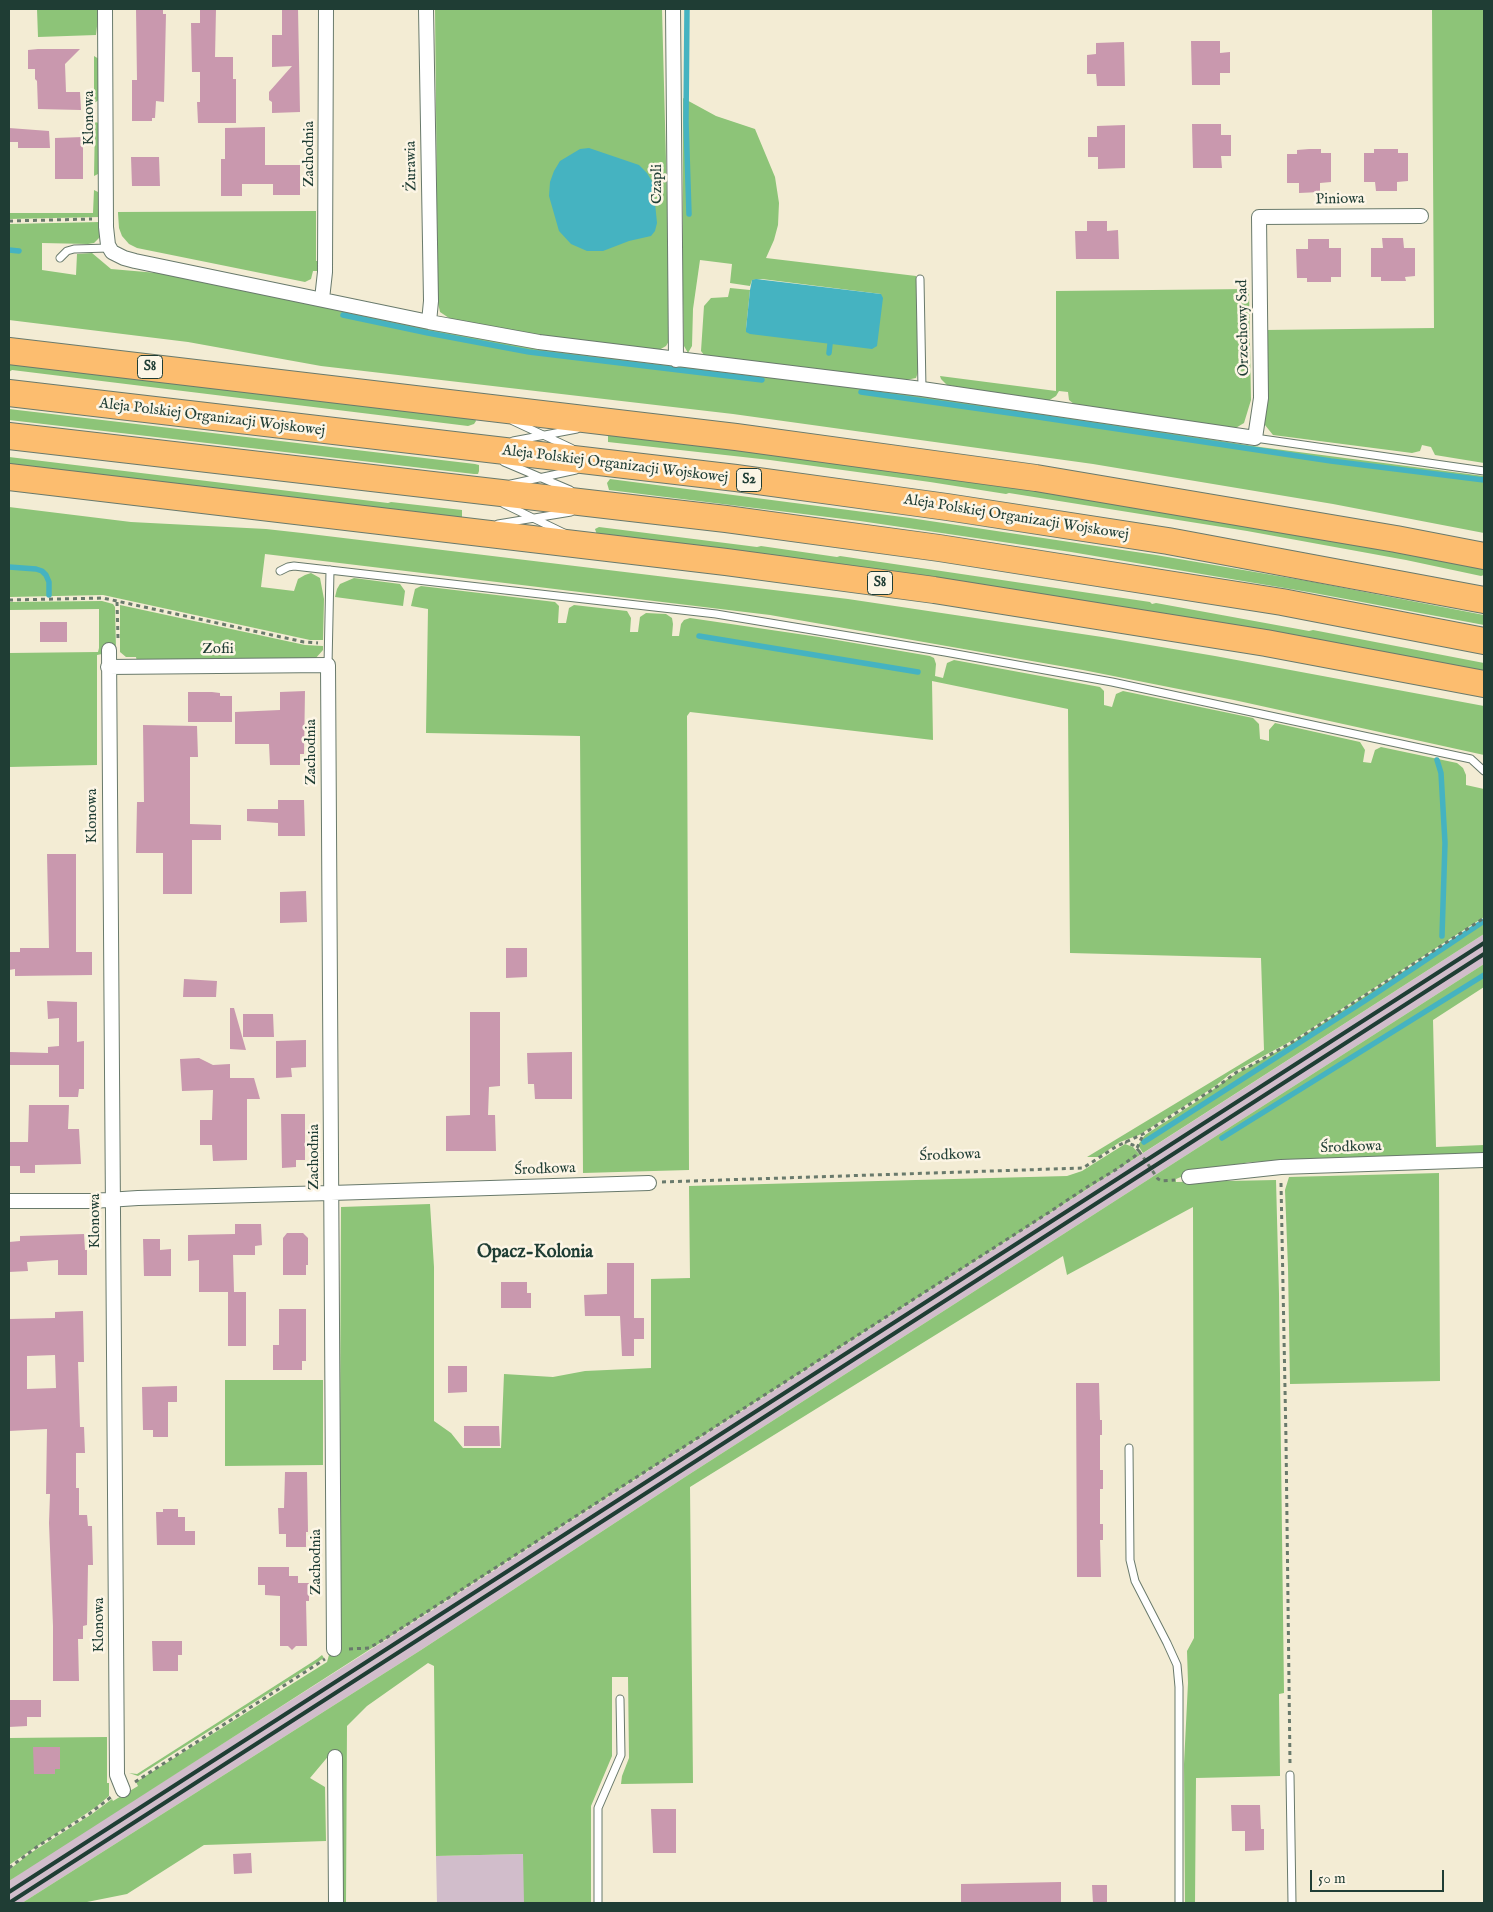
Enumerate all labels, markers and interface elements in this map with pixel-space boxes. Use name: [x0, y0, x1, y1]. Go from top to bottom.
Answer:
street label: Klonowa: [81, 90, 99, 146]
street label: Zachodnia: [301, 121, 319, 187]
street label: Żurawia: [403, 141, 421, 191]
street label: Czapli: [649, 164, 667, 204]
street label: Piniowa: [1315, 191, 1365, 209]
street label: Orzechowy Sad: [1234, 279, 1254, 377]
road number: S8: [138, 356, 162, 378]
street label: Aleja Polskiej Organizacji Wojskowej: [98, 395, 326, 441]
street label: Aleja Polskiej Organizacji Wojskowej: [501, 442, 729, 488]
road number: S2: [736, 468, 762, 492]
street label: Aleja Polskiej Organizacji Wojskowej: [902, 491, 1130, 545]
road number: S8: [868, 572, 892, 594]
street label: Zofii: [202, 641, 234, 659]
street label: Zachodnia: [303, 719, 321, 785]
street label: Klonowa: [84, 788, 102, 844]
street label: Zachodnia: [306, 1124, 324, 1190]
street label: Środkowa: [1320, 1138, 1382, 1158]
street label: Środkowa: [919, 1146, 981, 1166]
street label: Środkowa: [514, 1160, 576, 1180]
street label: Klonowa: [87, 1193, 105, 1249]
district label: Opacz-Kolonia: [477, 1242, 593, 1264]
street label: Zachodnia: [308, 1529, 326, 1595]
street label: Klonowa: [91, 1597, 109, 1653]
scale bar: [1313, 1860, 1447, 1892]
text: 50 m: [1318, 1869, 1346, 1888]

